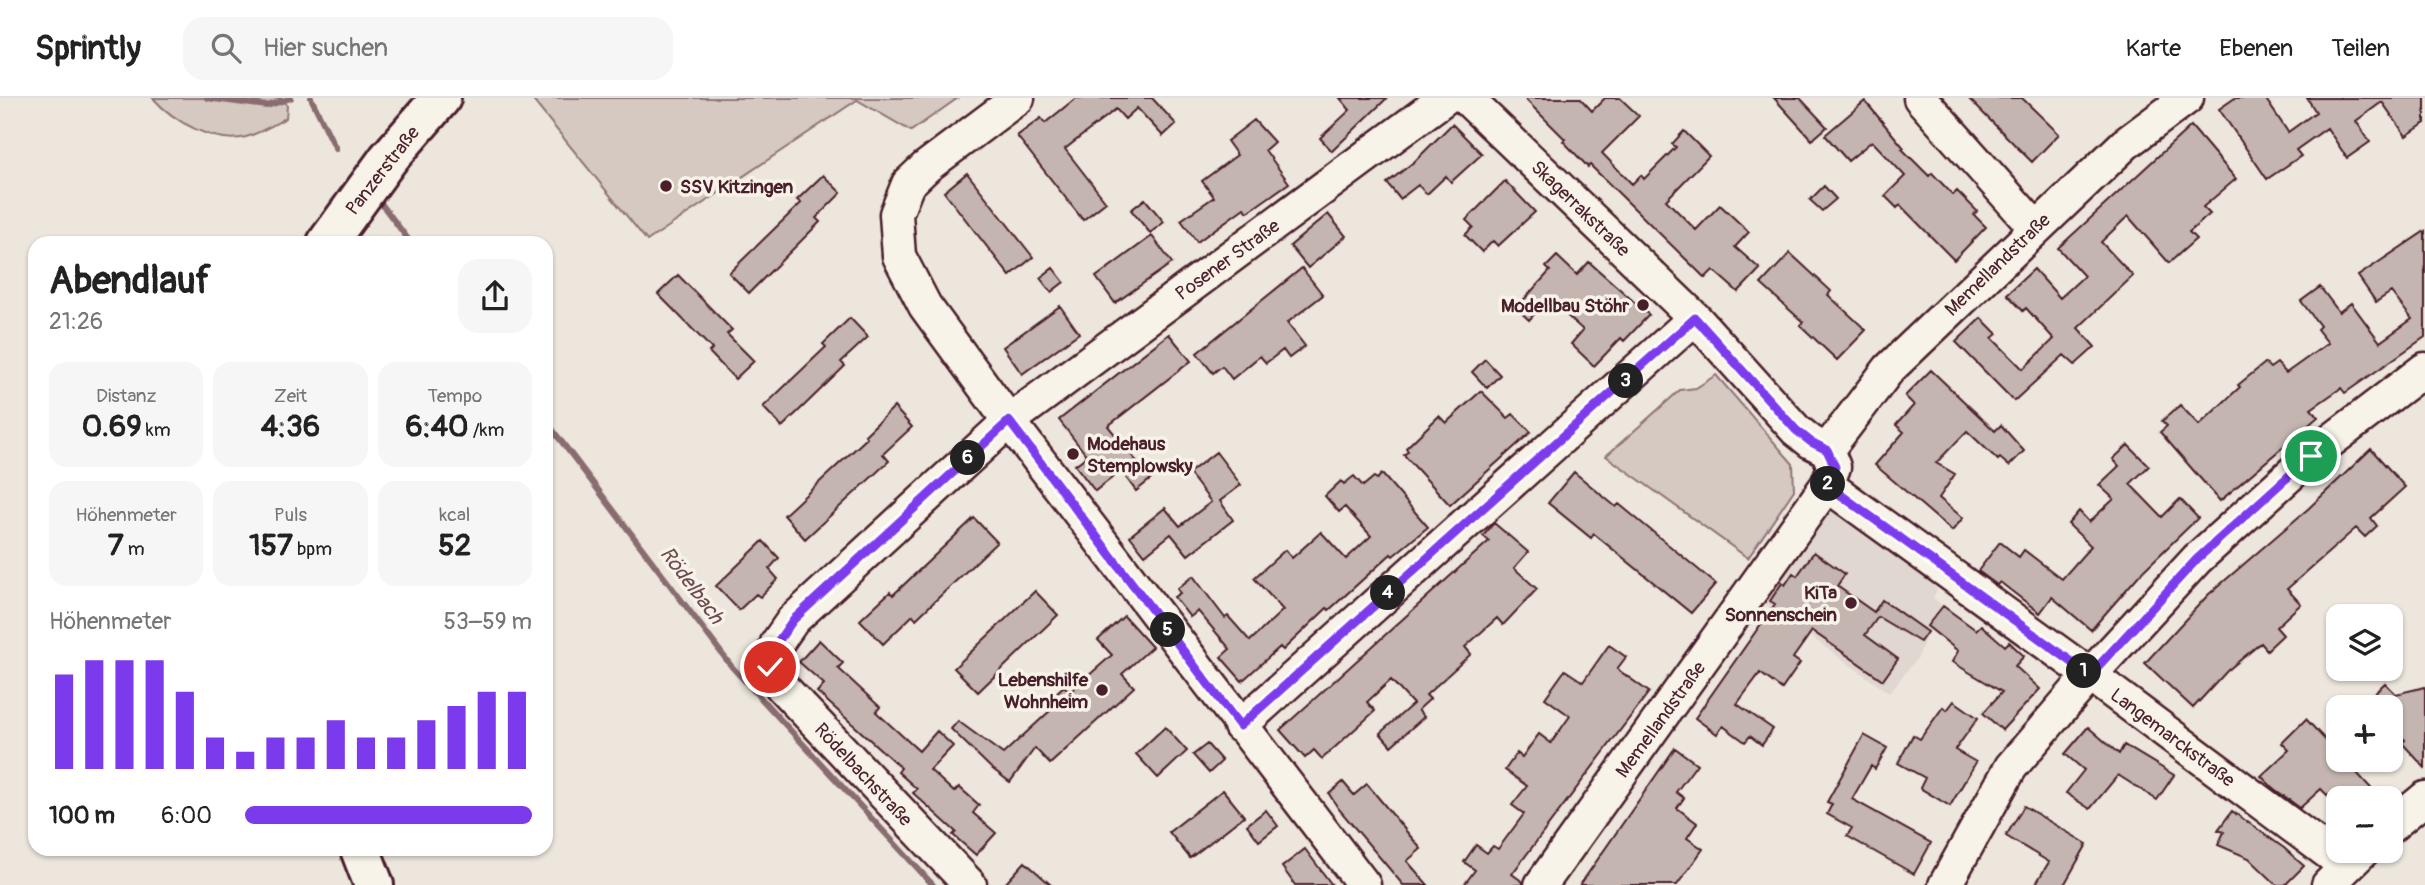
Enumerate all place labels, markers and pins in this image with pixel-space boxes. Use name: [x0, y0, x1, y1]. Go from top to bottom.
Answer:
place label: SSV Kitzingen: [680, 175, 794, 199]
marker: SSV Kitzingen: [658, 178, 674, 194]
place label: Modellbau Stöhr: [1501, 294, 1629, 318]
marker: Modellbau Stöhr: [1635, 297, 1651, 313]
pin: 3: [1608, 364, 1644, 398]
pin: [2281, 426, 2341, 486]
place label: Modehaus Stemplowsky: [1087, 432, 1194, 478]
pin: 6: [950, 440, 986, 476]
marker: Modehaus Stemplowsky: [1065, 446, 1081, 462]
pin: 2: [1811, 466, 1846, 502]
pin: 4: [1370, 575, 1406, 610]
place label: KiTa Sonnenschein: [1725, 581, 1837, 627]
marker: KiTa Sonnenschein: [1843, 595, 1859, 611]
pin: 5: [1150, 612, 1186, 648]
pin: [740, 637, 800, 697]
pin: 1: [2066, 654, 2102, 688]
place label: Lebenshilfe Wohnheim: [998, 668, 1089, 714]
marker: Lebenshilfe Wohnheim: [1094, 682, 1110, 698]

